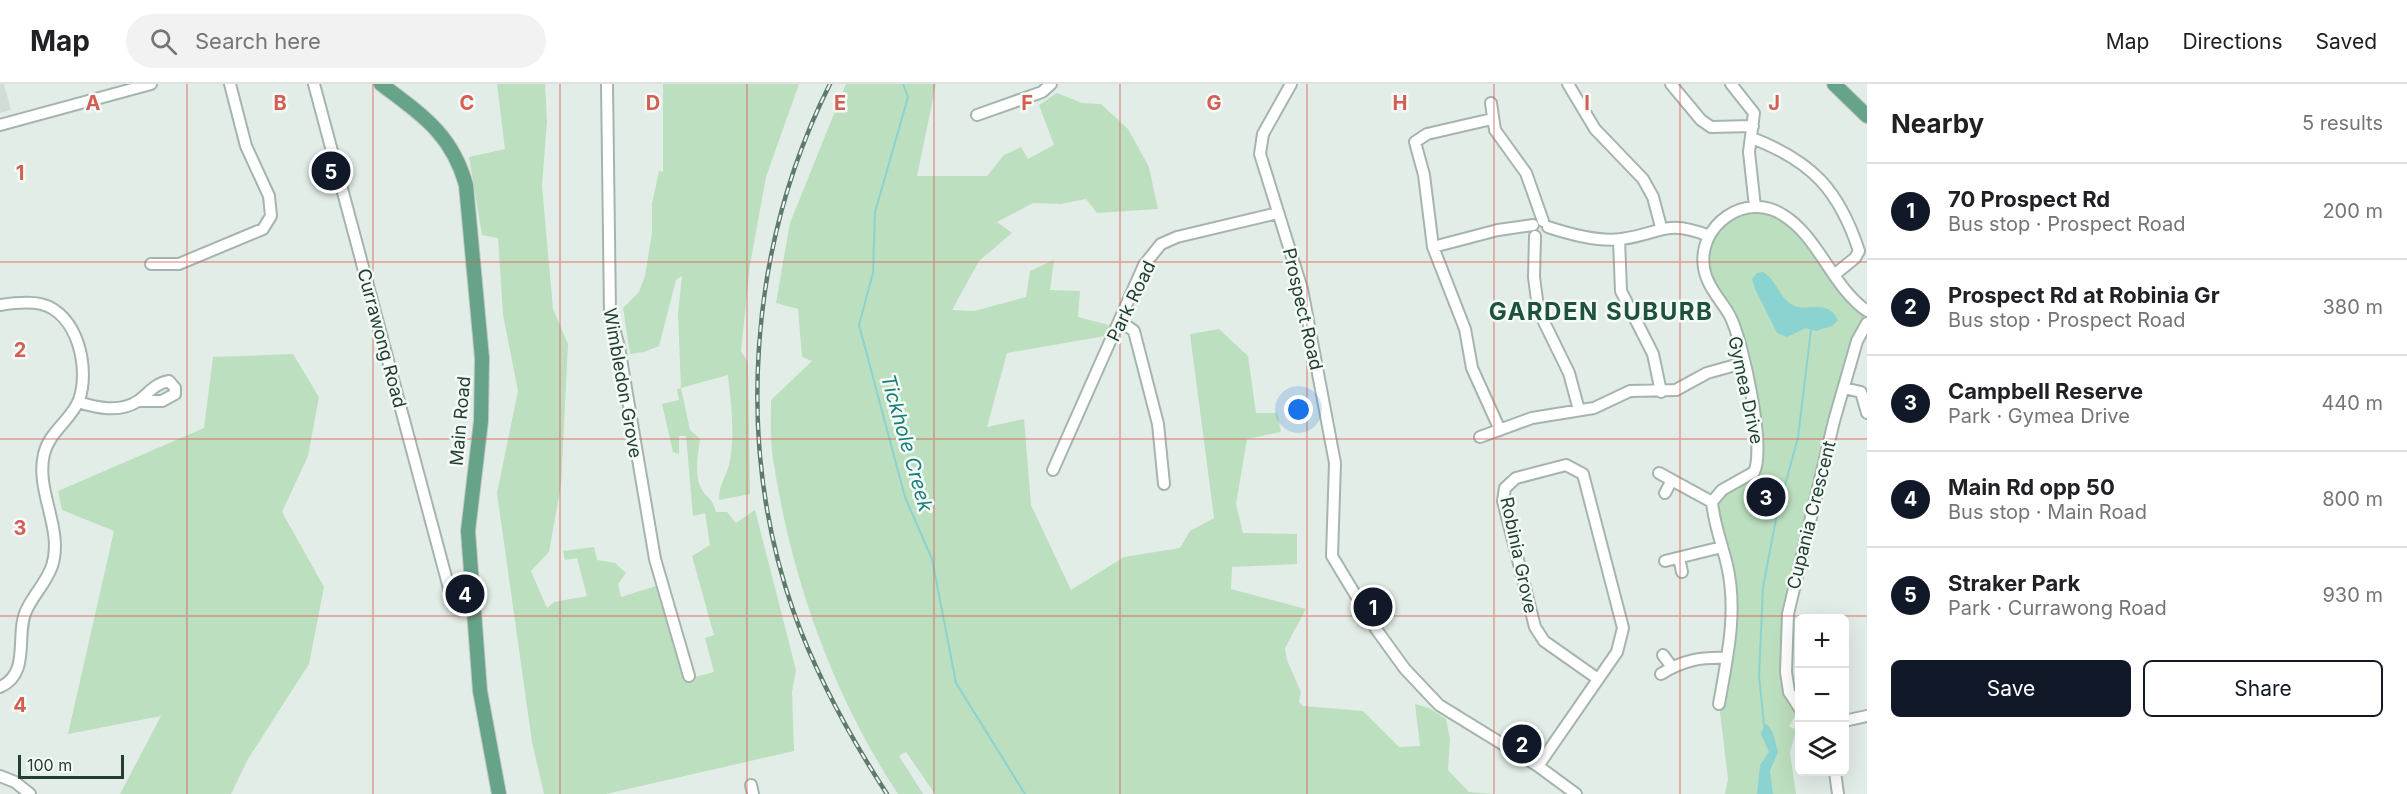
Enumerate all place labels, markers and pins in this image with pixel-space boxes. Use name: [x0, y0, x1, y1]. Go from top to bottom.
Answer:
pin: 5: [312, 148, 350, 194]
pin: 3: [1746, 474, 1786, 520]
pin: 4: [446, 572, 484, 616]
pin: 1: [1354, 584, 1392, 630]
pin: 2: [1502, 722, 1541, 766]

